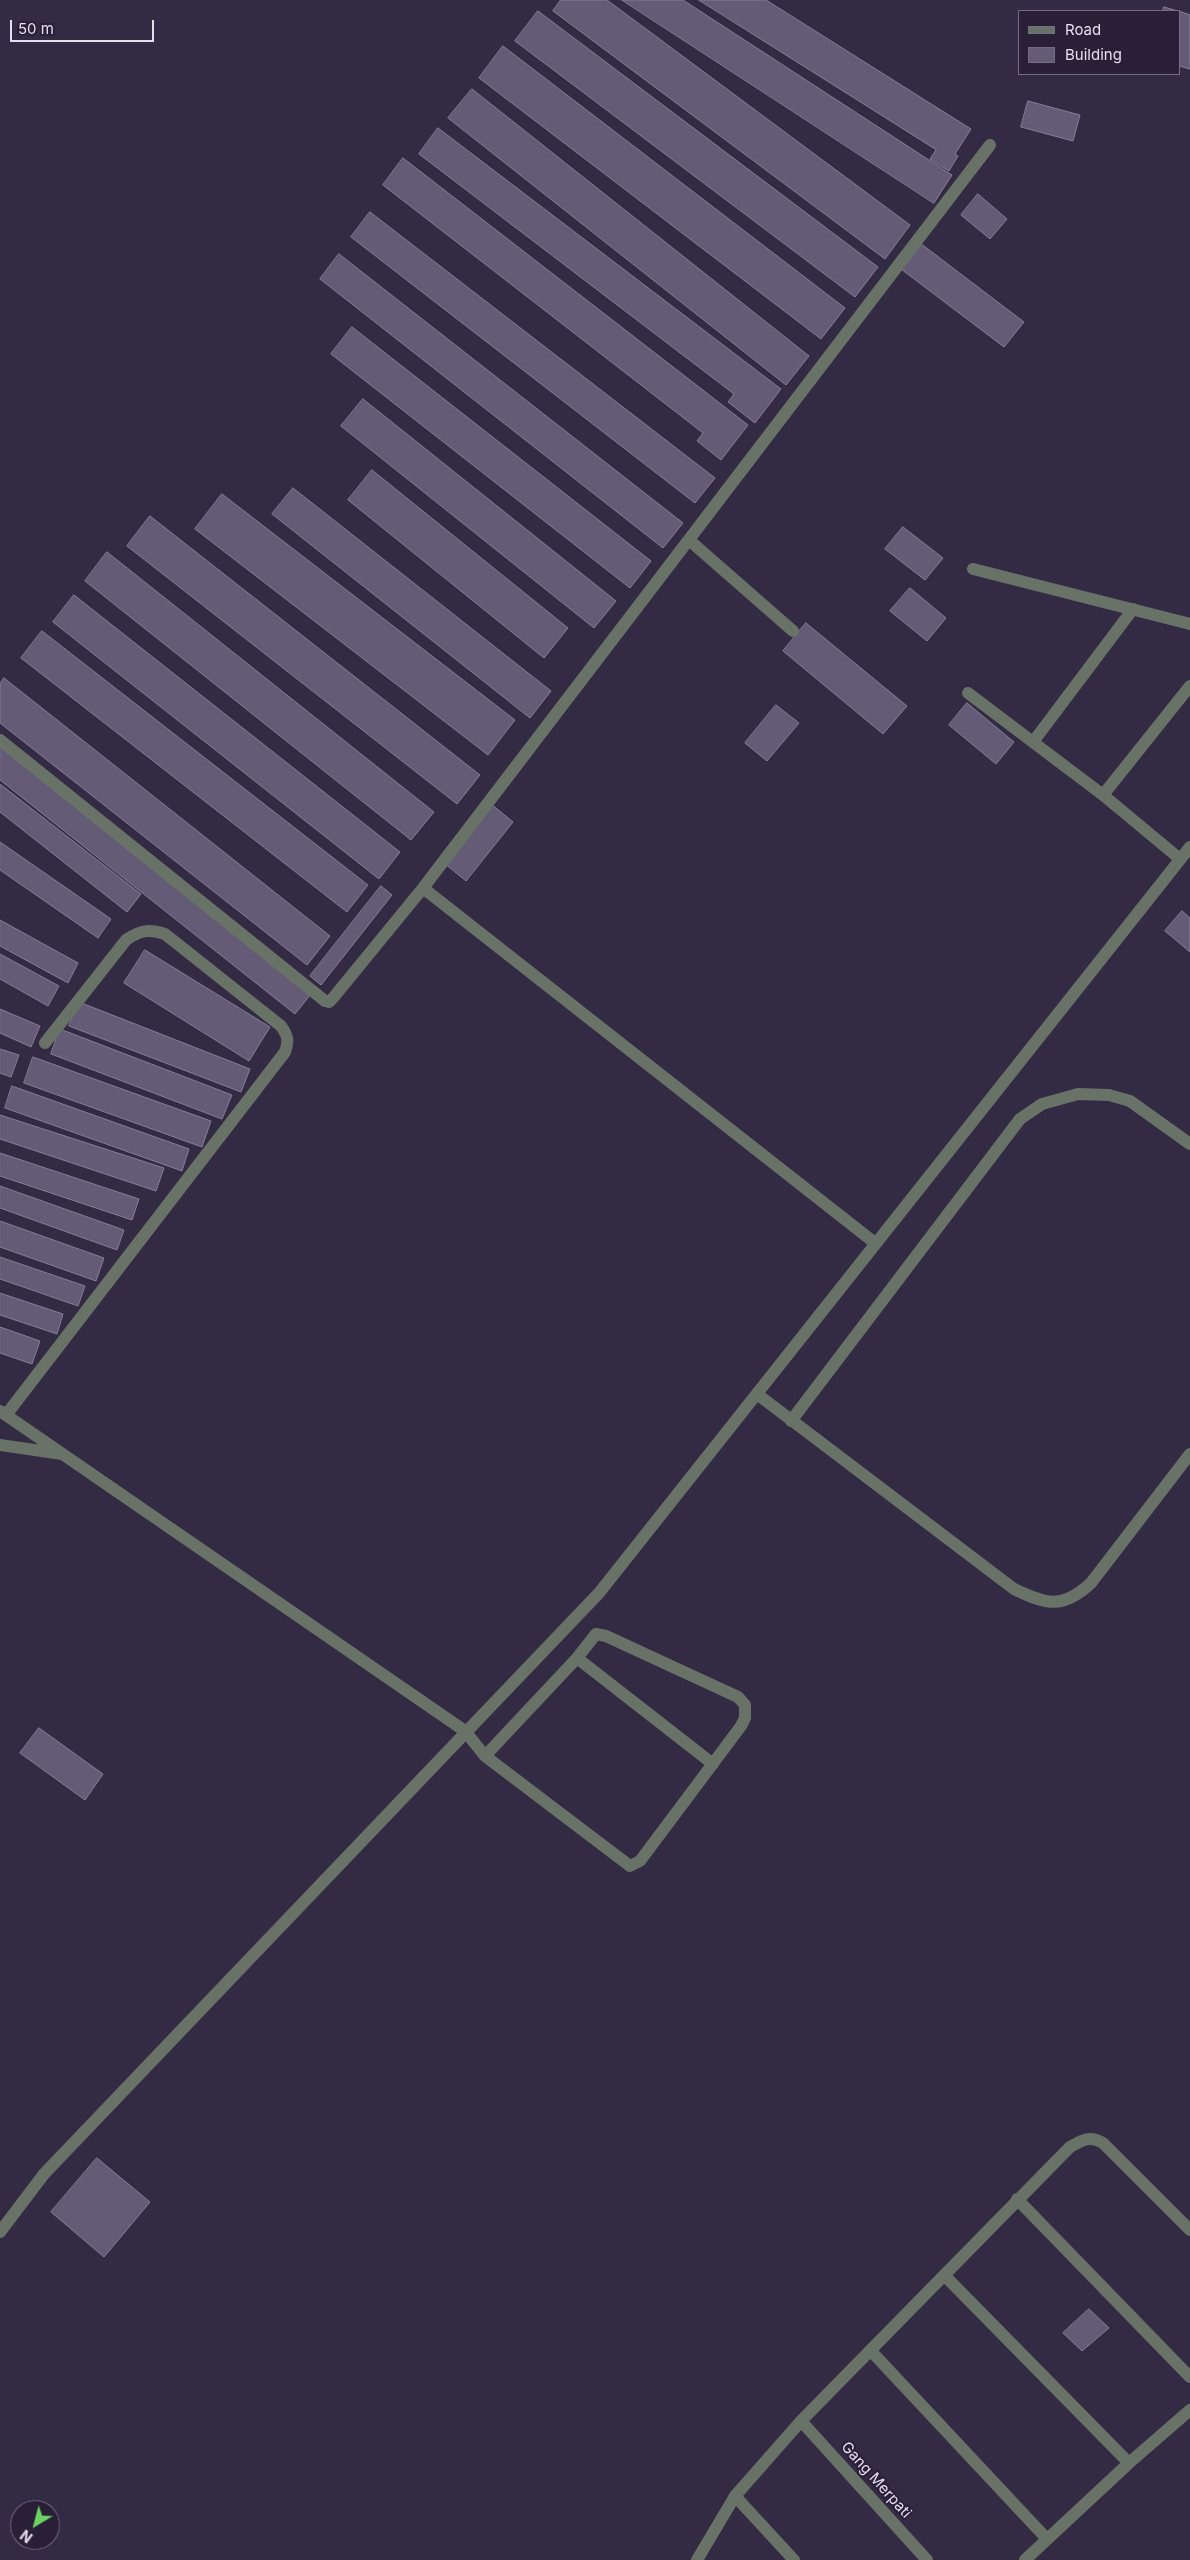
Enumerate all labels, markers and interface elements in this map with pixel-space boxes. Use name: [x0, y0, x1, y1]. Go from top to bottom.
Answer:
scale bar: [12, 10, 156, 42]
legend: [1018, 10, 1180, 75]
text: 50 m: [18, 19, 54, 38]
text: Road: [1065, 20, 1101, 39]
text: Building: [1065, 45, 1122, 64]
street label: Gang Merpati: [837, 2438, 915, 2522]
north arrow: [10, 2500, 60, 2550]
text: N: [17, 2527, 36, 2547]

